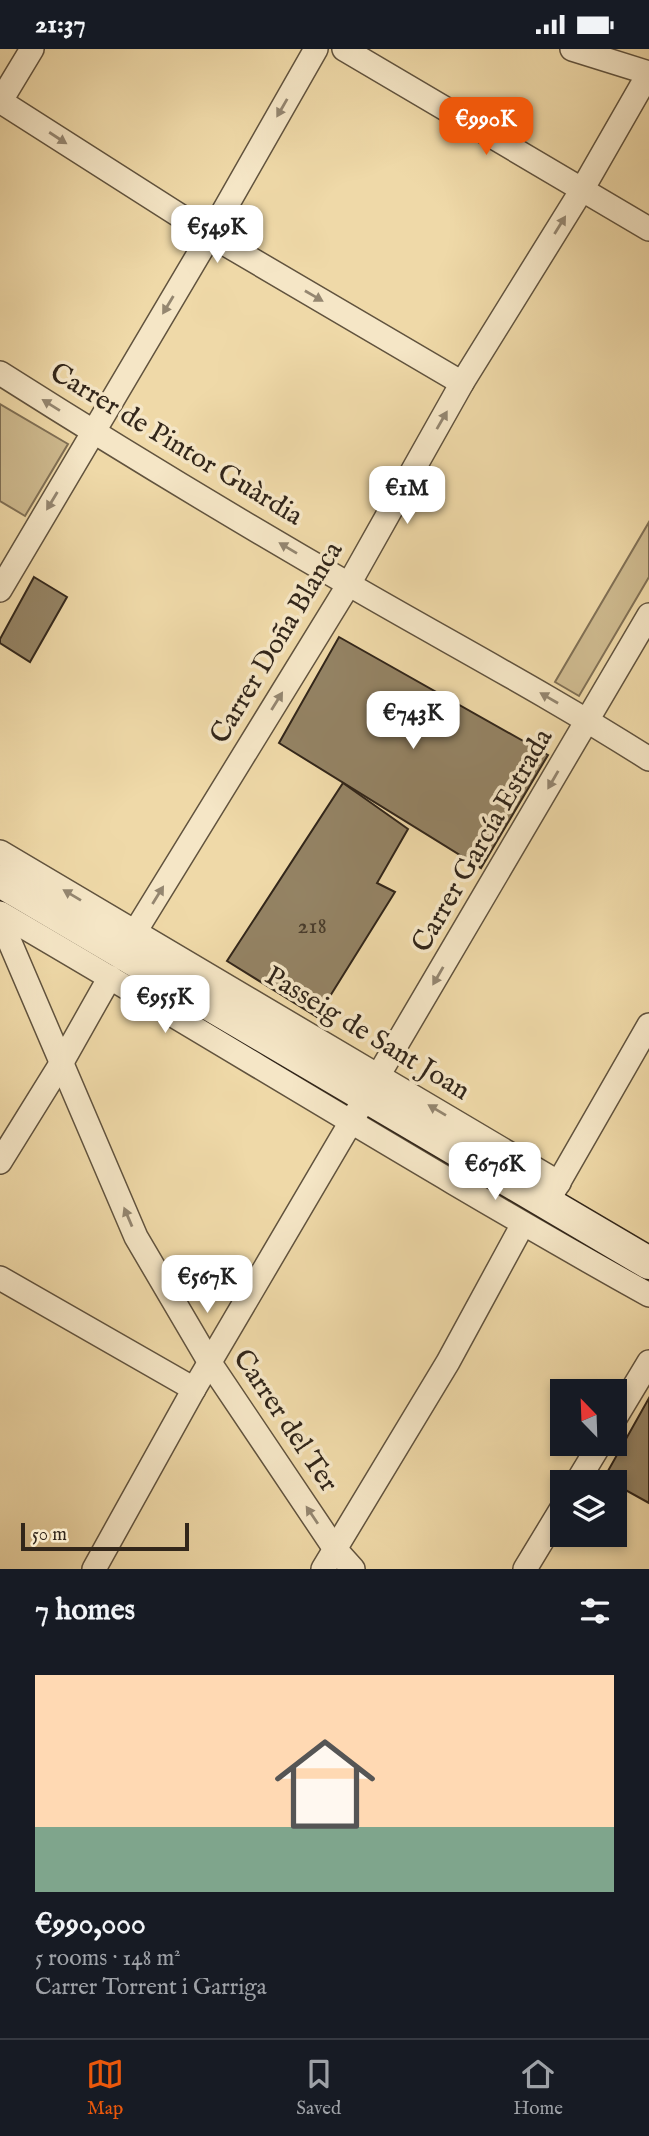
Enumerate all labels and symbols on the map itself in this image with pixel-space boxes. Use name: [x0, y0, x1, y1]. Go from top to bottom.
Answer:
pin: €990K: [437, 97, 535, 157]
one-way arrow: [276, 99, 288, 118]
one-way arrow: [48, 131, 67, 144]
pin: €549K: [168, 205, 266, 265]
one-way arrow: [553, 216, 566, 235]
one-way arrow: [304, 290, 323, 302]
one-way arrow: [162, 296, 175, 315]
street label: Carrer de Pintor Guàrdia: [43, 356, 310, 535]
one-way arrow: [41, 399, 61, 412]
one-way arrow: [436, 410, 448, 430]
pin: €1M: [373, 467, 441, 526]
one-way arrow: [46, 492, 59, 511]
street label: Carrer Doña Blanca: [203, 535, 352, 751]
one-way arrow: [278, 541, 297, 554]
one-way arrow: [271, 691, 284, 710]
pin: €743K: [364, 691, 462, 751]
one-way arrow: [539, 692, 558, 704]
street label: Carrer García Estrada: [405, 722, 562, 959]
one-way arrow: [547, 770, 559, 789]
one-way arrow: [152, 885, 165, 904]
one-way arrow: [63, 889, 82, 901]
house number: 218: [297, 911, 327, 942]
street label: Passeig de Sant Joan: [258, 959, 476, 1109]
one-way arrow: [432, 966, 444, 986]
pin: €955K: [116, 975, 214, 1035]
one-way arrow: [428, 1104, 447, 1116]
pin: €676K: [446, 1143, 544, 1202]
one-way arrow: [122, 1207, 133, 1228]
pin: €567K: [158, 1255, 256, 1315]
street label: Carrer del Ter: [224, 1343, 346, 1499]
north arrow: [550, 1379, 626, 1456]
one-way arrow: [305, 1506, 319, 1524]
scale bar: [21, 1520, 189, 1552]

